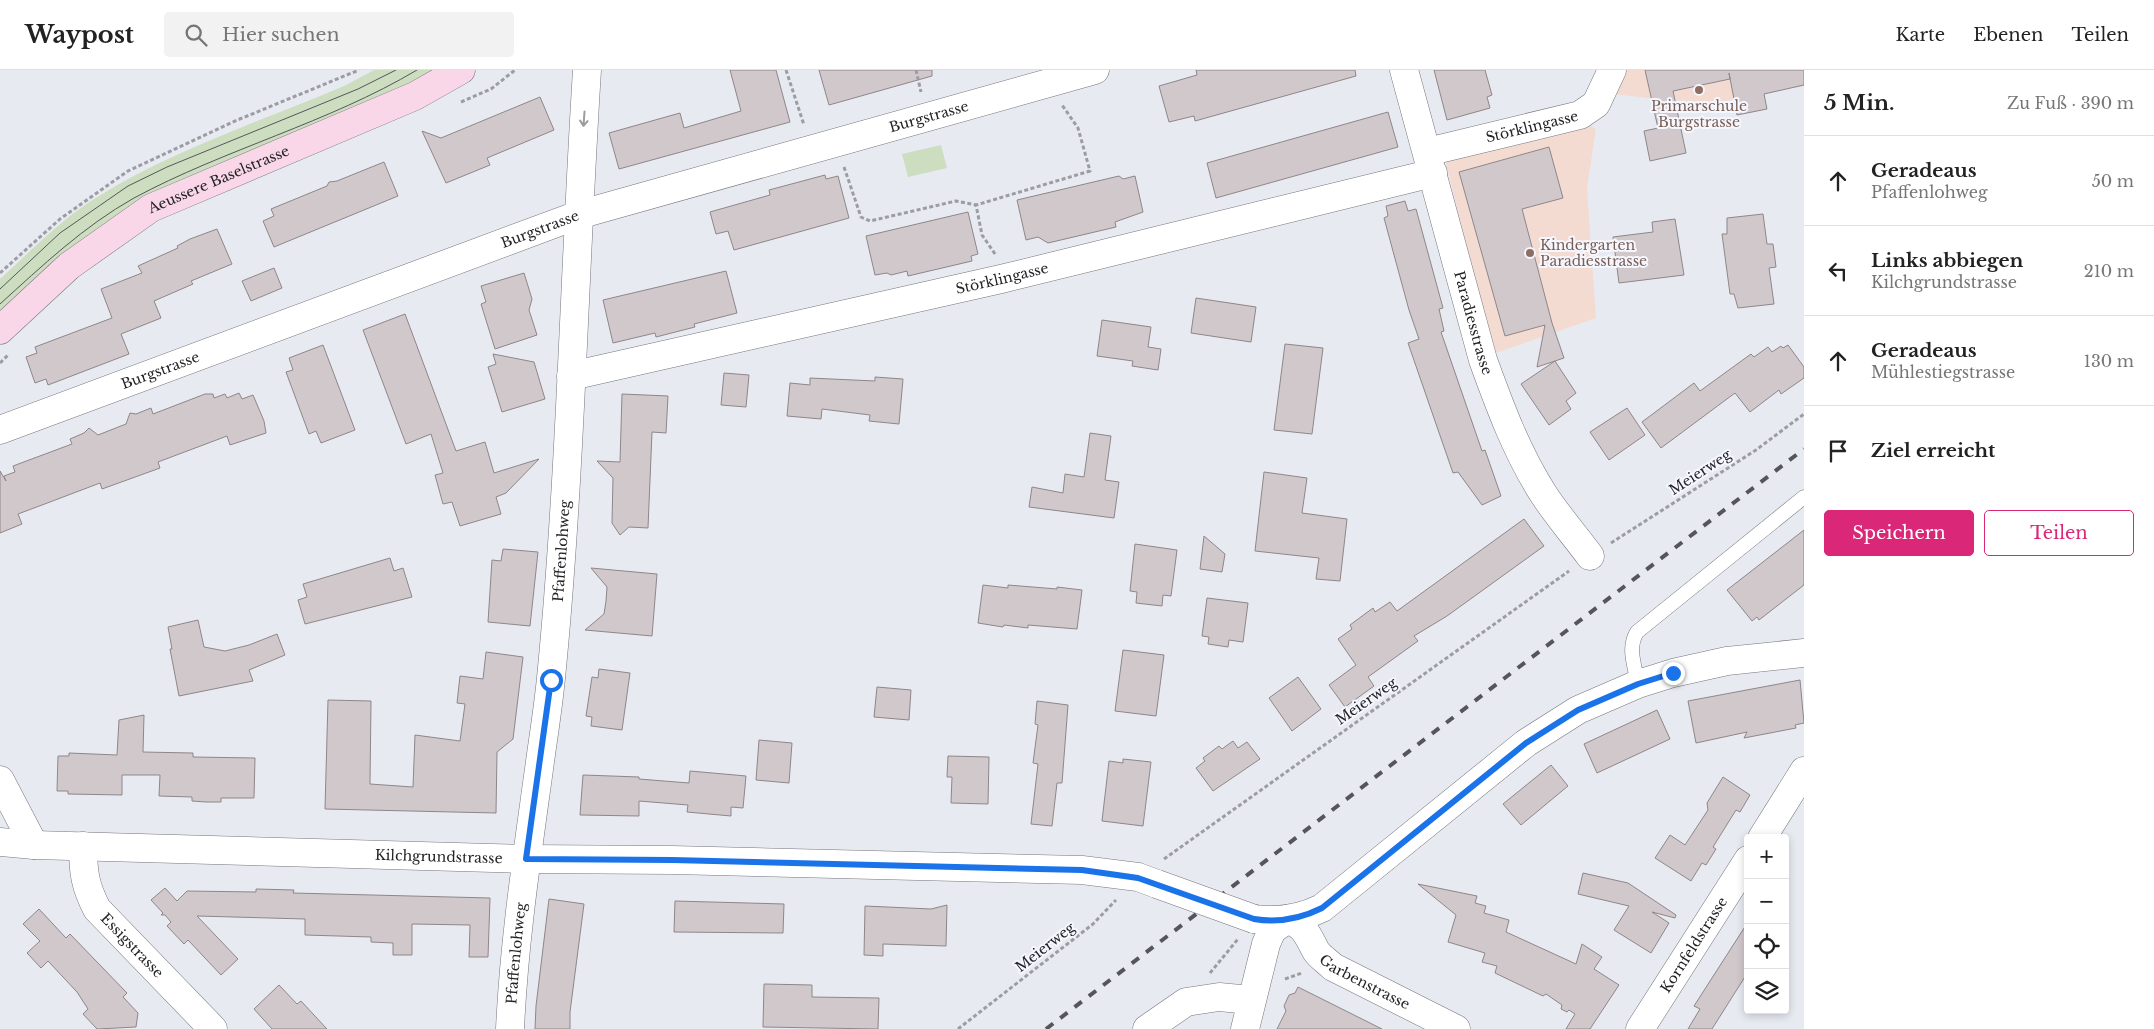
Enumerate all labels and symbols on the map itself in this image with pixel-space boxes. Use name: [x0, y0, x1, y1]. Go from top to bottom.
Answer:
marker: Primarschule Burgstrasse: [1693, 84, 1705, 96]
street label: Burgstrasse: [887, 97, 971, 136]
place label: Primarschule Burgstrasse: [1651, 97, 1747, 131]
street label: Störklingasse: [1484, 107, 1580, 146]
one-way arrow: [579, 110, 588, 126]
street label: Aeussere Baselstrasse: [144, 141, 292, 218]
street label: Burgstrasse: [498, 206, 581, 252]
place label: Kindergarten Paradiesstrasse: [1540, 236, 1647, 270]
marker: Kindergarten Paradiesstrasse: [1524, 247, 1536, 259]
street label: Störklingasse: [954, 259, 1050, 298]
street label: Paradiesstrasse: [1450, 269, 1497, 377]
street label: Burgstrasse: [119, 348, 202, 393]
street label: Meierweg: [1666, 445, 1735, 499]
street label: Pfaffenlohweg: [549, 499, 574, 603]
route end: [1662, 662, 1685, 685]
route start: [540, 669, 563, 692]
street label: Meierweg: [1332, 673, 1401, 729]
street label: Kilchgrundstrasse: [375, 846, 503, 867]
street label: Kornfeldstrasse: [1657, 893, 1731, 996]
street label: Pfaffenlohweg: [502, 901, 530, 1005]
street label: Essigstrasse: [97, 909, 167, 981]
street label: Meierweg: [1012, 918, 1079, 976]
street label: Garbenstrasse: [1316, 950, 1413, 1013]

